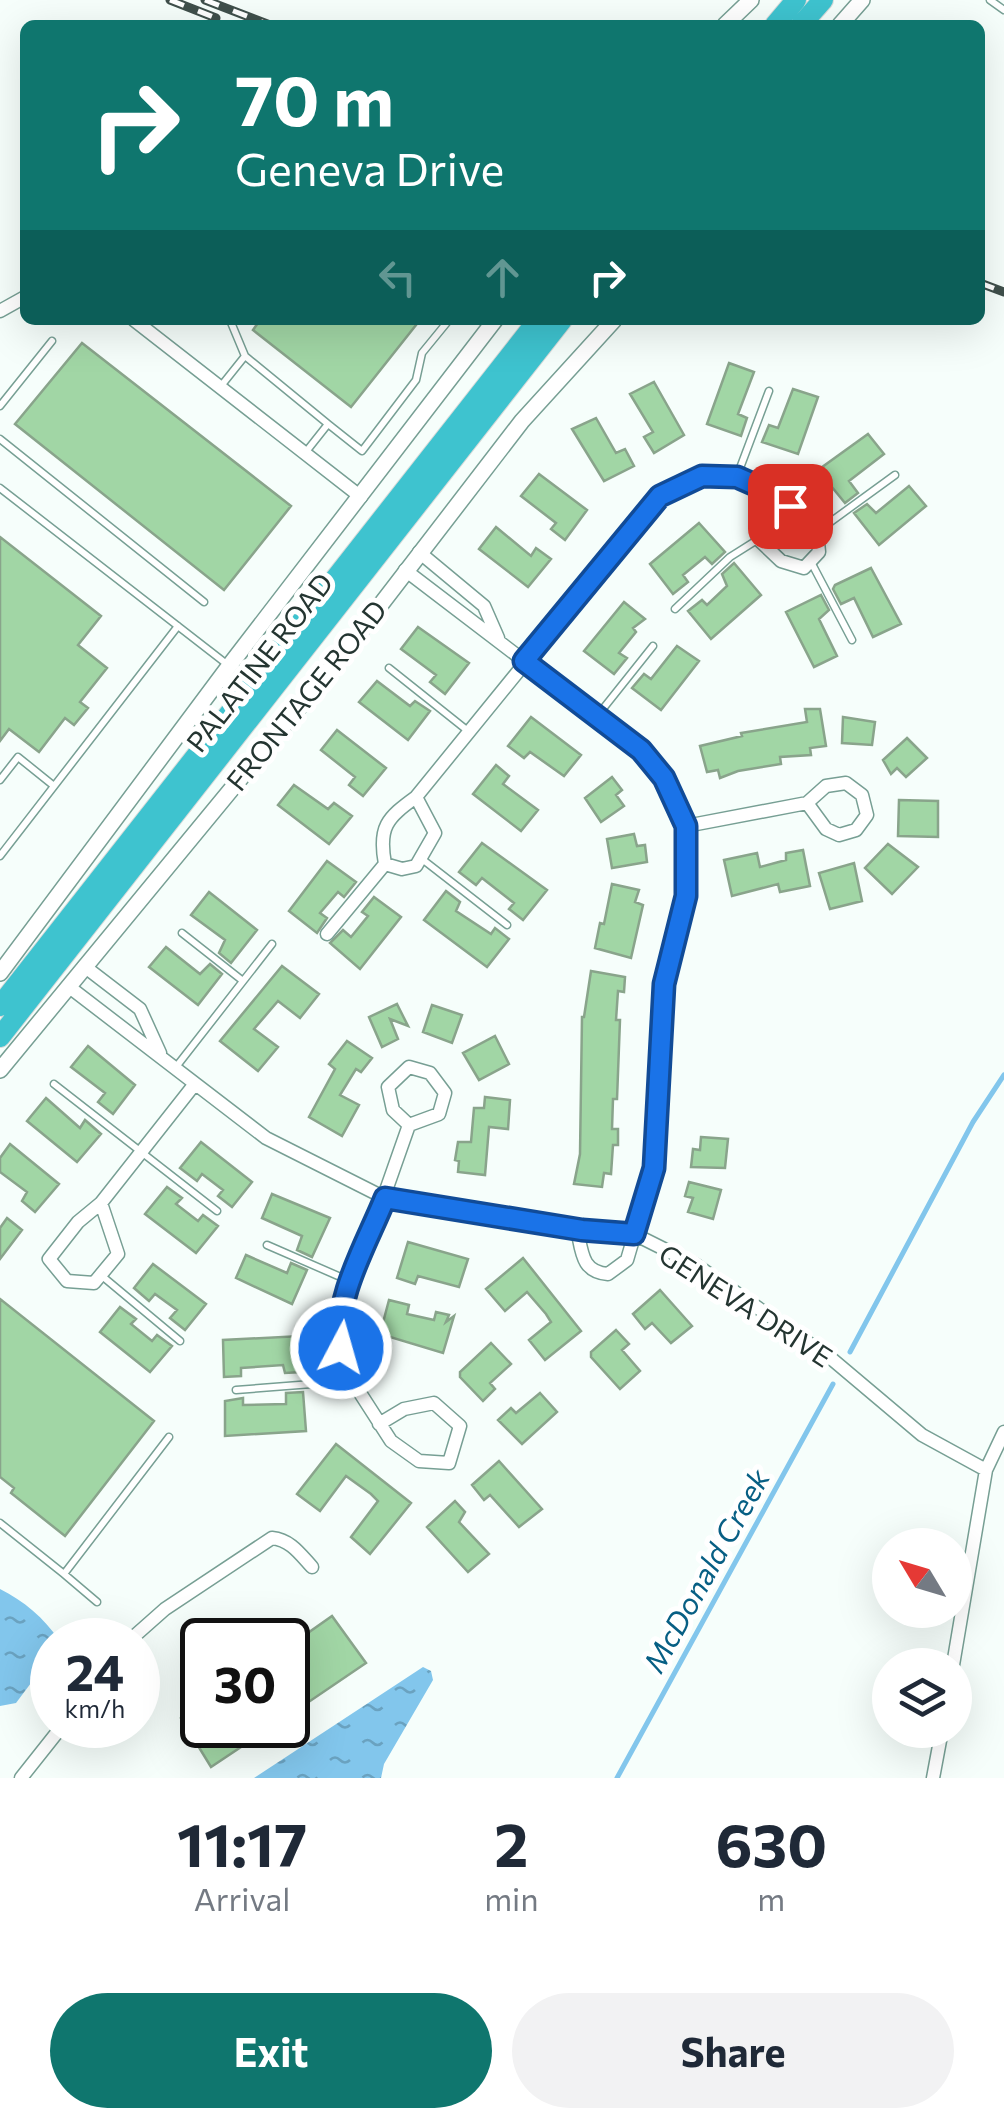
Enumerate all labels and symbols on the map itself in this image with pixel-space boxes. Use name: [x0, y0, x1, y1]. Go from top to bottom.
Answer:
pin: [748, 464, 833, 549]
street label: PALATINE ROAD: [179, 566, 339, 758]
street label: FRONTAGE ROAD: [219, 593, 393, 797]
street label: GENEVA DRIVE: [653, 1236, 839, 1374]
position arrow: [289, 1296, 393, 1400]
water label: McDonald Creek: [634, 1461, 777, 1678]
north arrow: [872, 1528, 972, 1628]
speed limit sign: 30: [180, 1618, 310, 1748]

